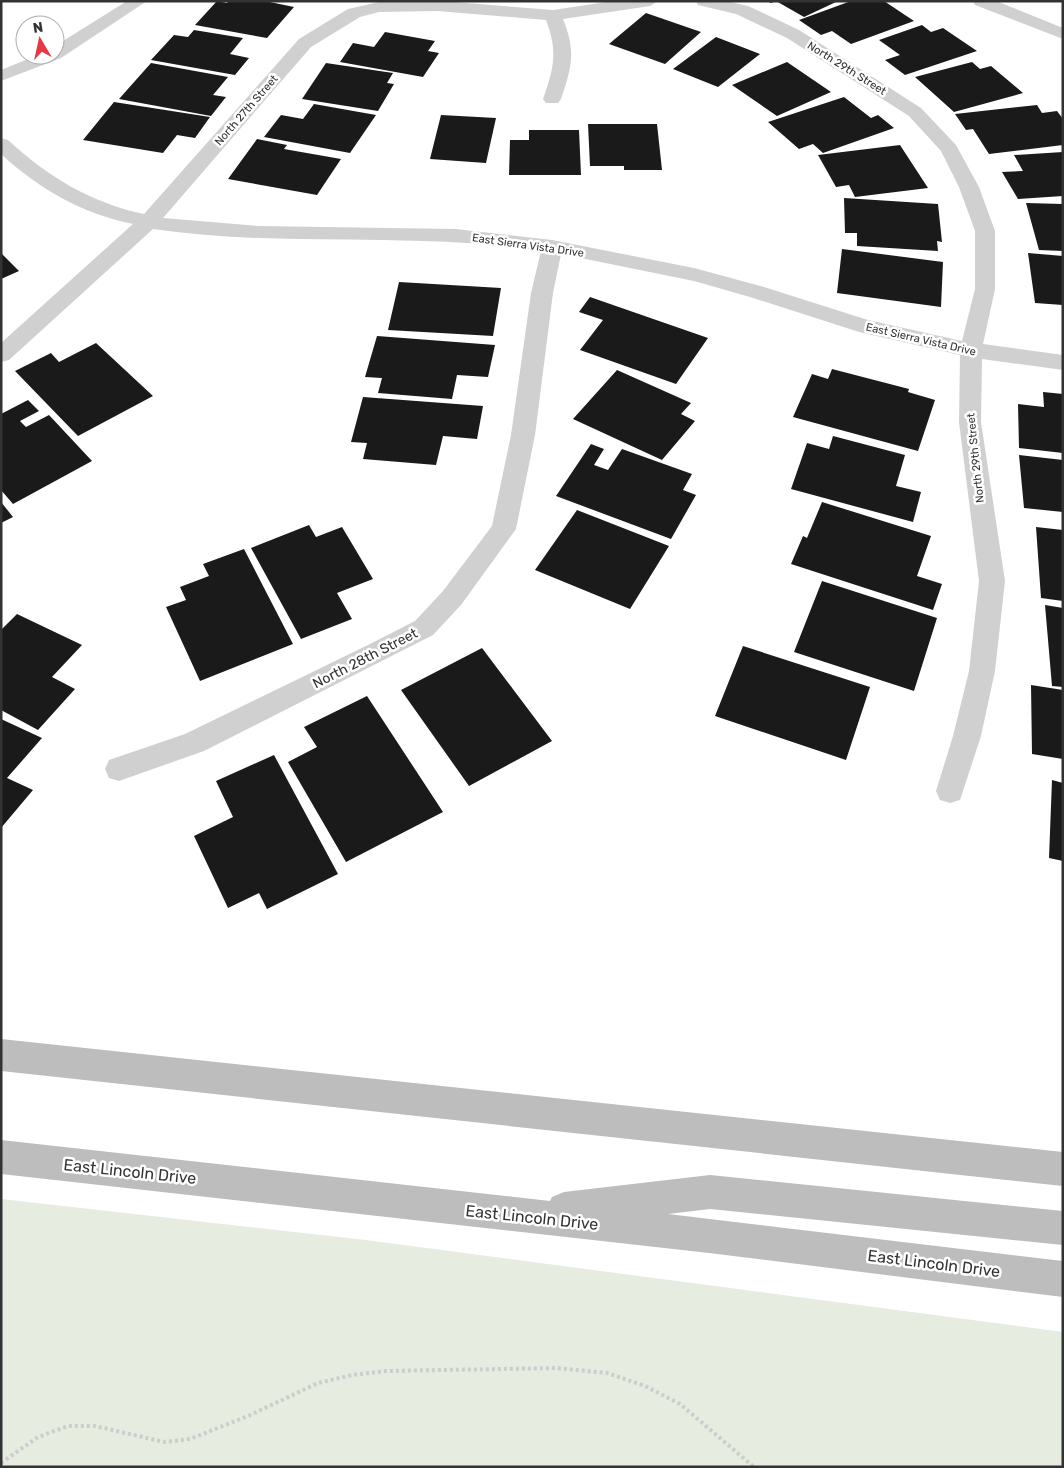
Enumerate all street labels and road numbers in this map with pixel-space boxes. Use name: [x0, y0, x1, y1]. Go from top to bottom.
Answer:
street label: North 29th Street: [805, 39, 889, 98]
street label: North 27th Street: [212, 72, 281, 148]
street label: East Sierra Vista Drive: [471, 231, 585, 260]
street label: East Sierra Vista Drive: [865, 320, 977, 358]
street label: North 29th Street: [964, 412, 987, 504]
street label: North 28th Street: [310, 624, 421, 692]
street label: East Lincoln Drive: [63, 1155, 197, 1188]
street label: East Lincoln Drive: [465, 1201, 599, 1234]
street label: East Lincoln Drive: [867, 1246, 1001, 1281]

